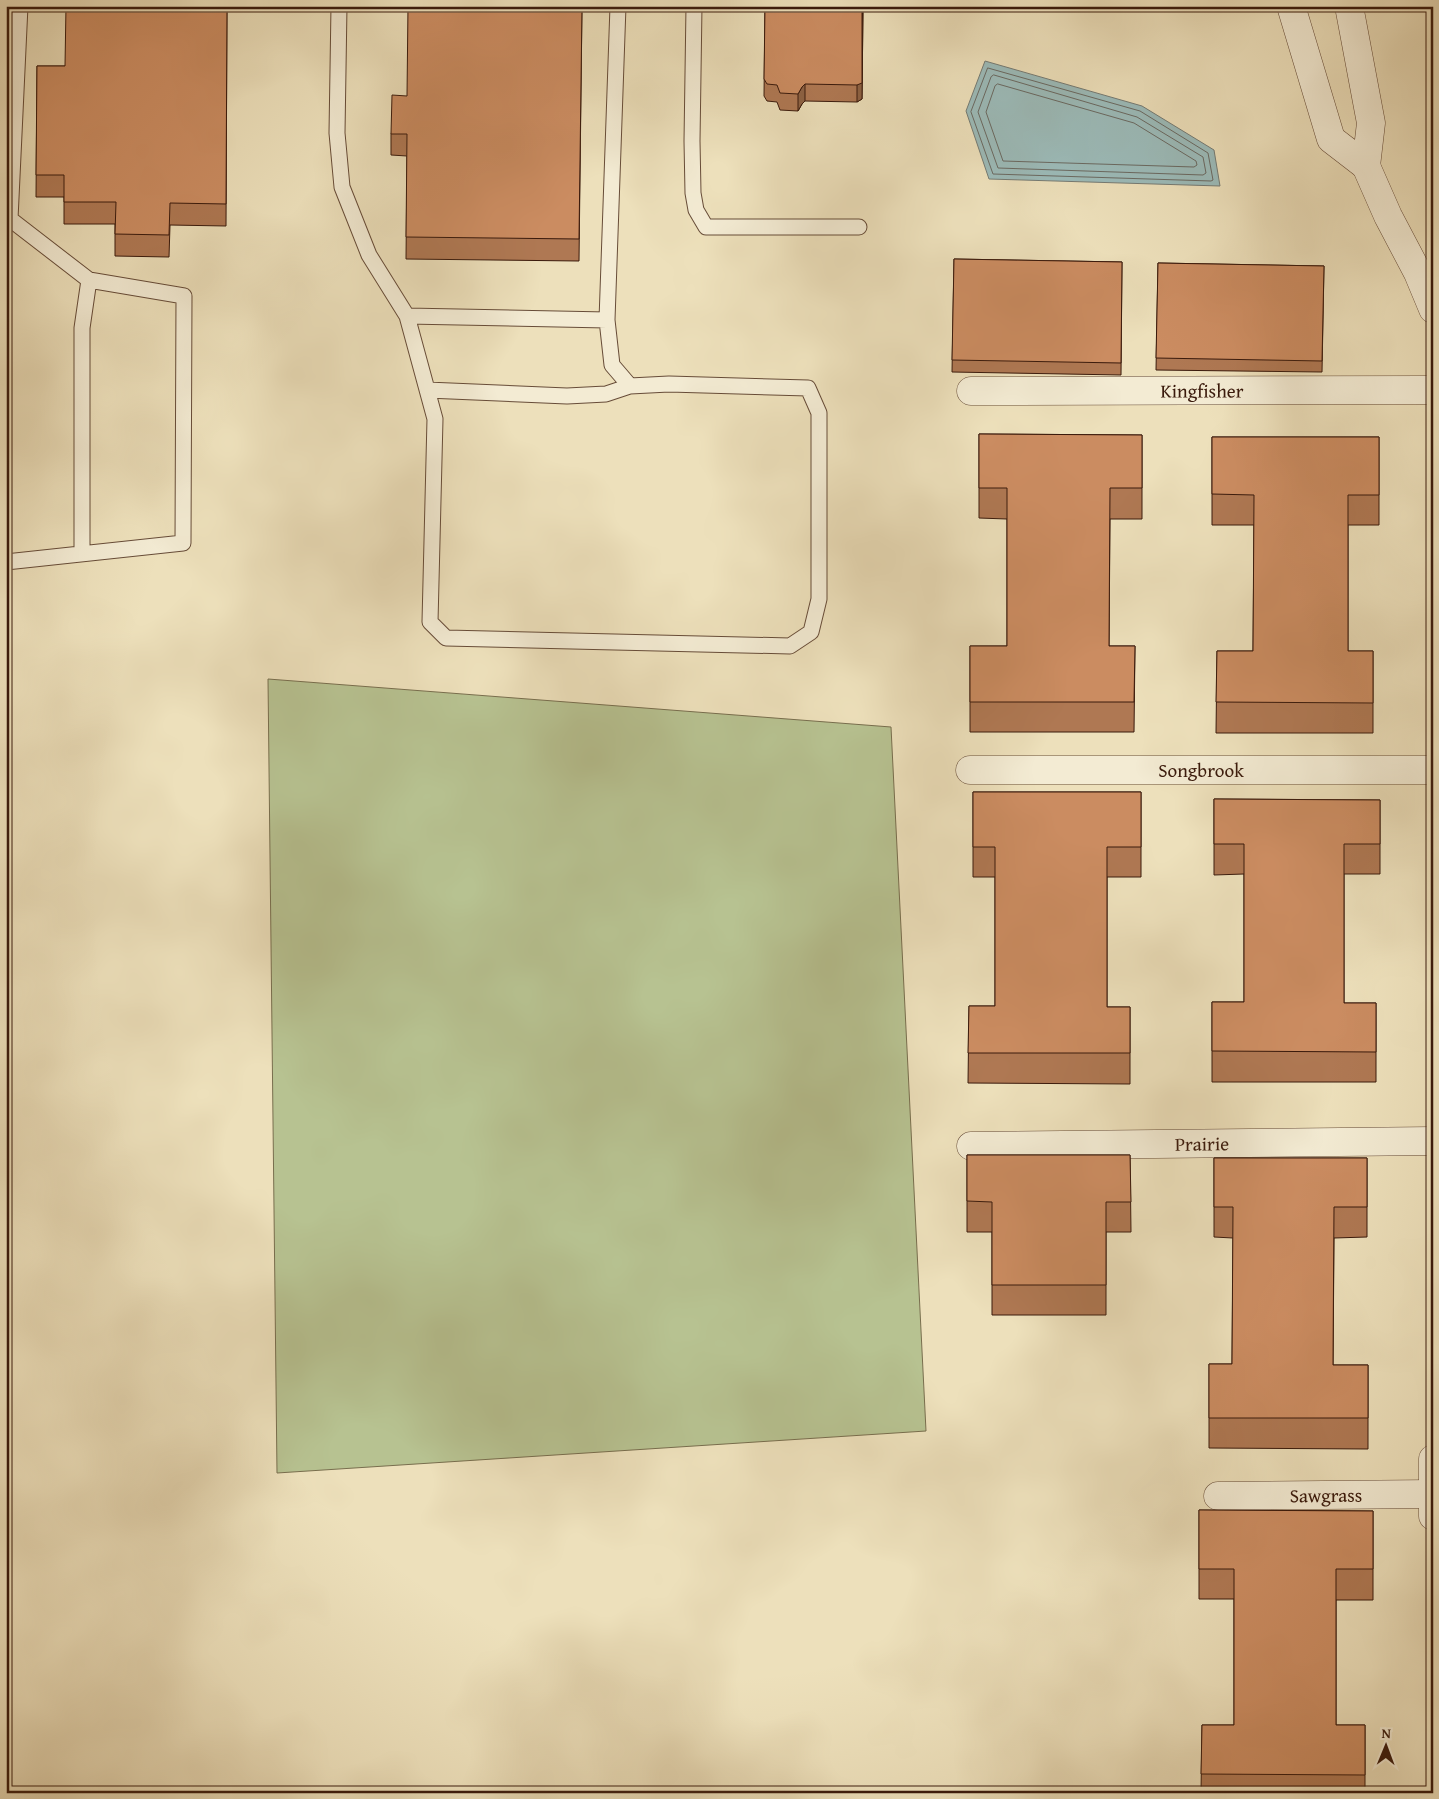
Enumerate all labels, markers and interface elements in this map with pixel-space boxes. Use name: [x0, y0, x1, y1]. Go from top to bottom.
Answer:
street label: Kingfisher: [1160, 376, 1244, 405]
street label: Songbrook: [1158, 756, 1244, 784]
street label: Prairie: [1175, 1129, 1229, 1158]
street label: Sawgrass: [1290, 1481, 1362, 1509]
north arrow: [1362, 1722, 1412, 1772]
text: N: [1381, 1723, 1392, 1743]

